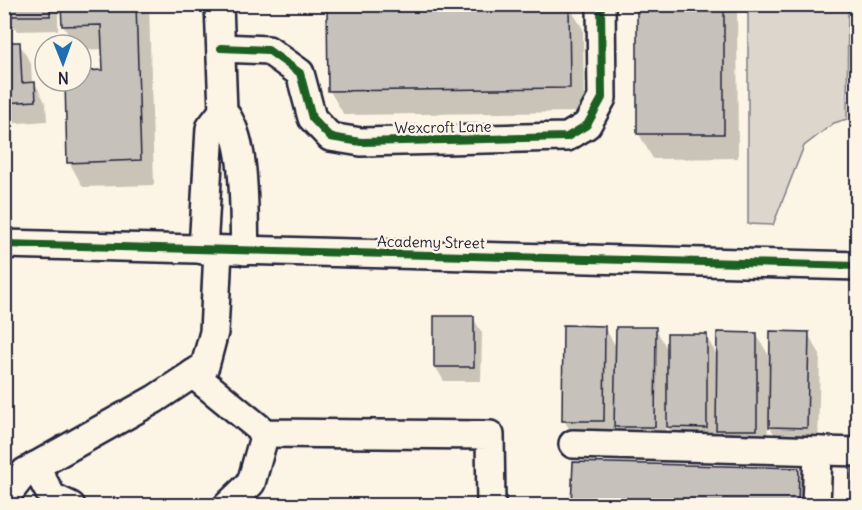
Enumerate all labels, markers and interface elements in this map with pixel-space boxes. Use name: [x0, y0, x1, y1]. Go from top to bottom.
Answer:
north arrow: [33, 33, 93, 93]
text: N: [58, 68, 69, 88]
street label: Wexcroft Lane: [394, 117, 492, 137]
street label: Academy Street: [377, 232, 485, 252]

